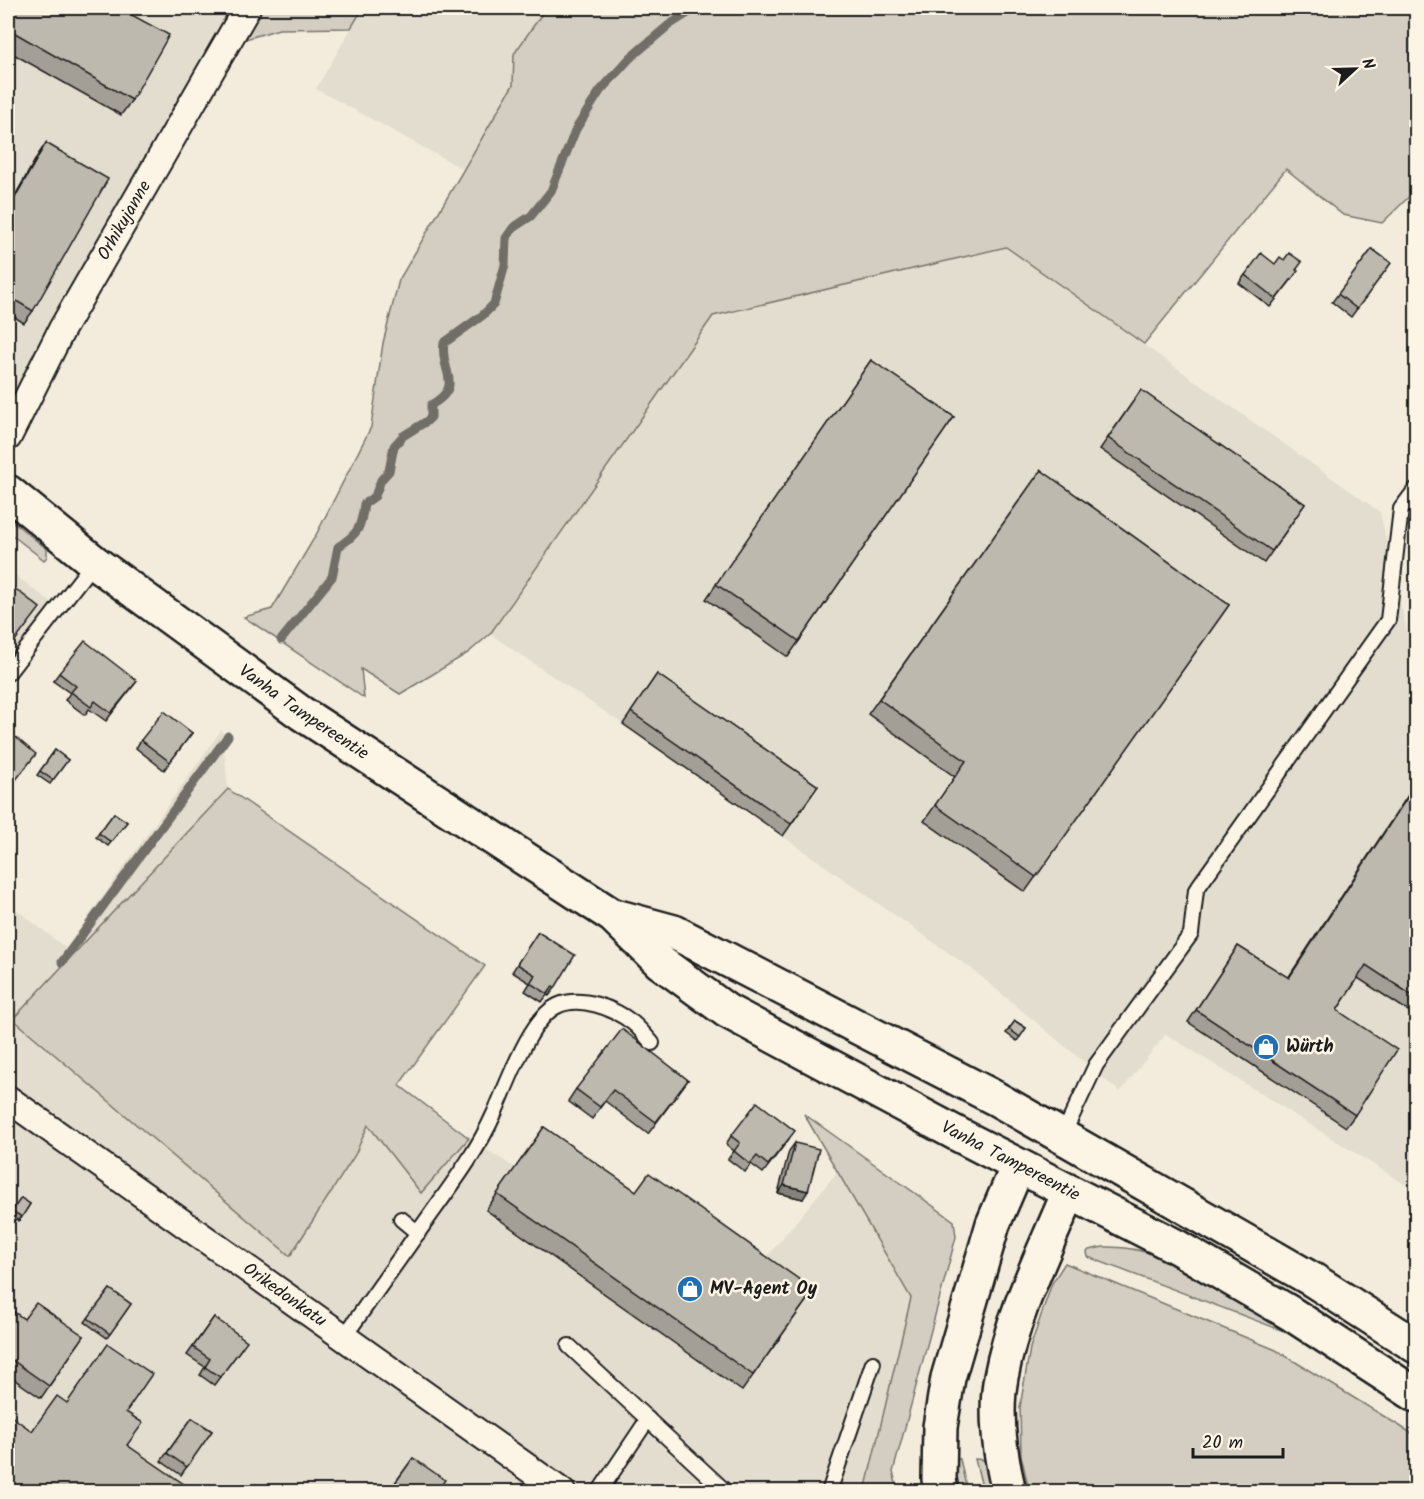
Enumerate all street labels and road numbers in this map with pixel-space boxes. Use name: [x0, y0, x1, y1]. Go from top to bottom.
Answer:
street label: Orhikujanne: [90, 175, 159, 266]
street label: Vanha Tampereentie: [232, 657, 375, 768]
street label: Vanha Tampereentie: [936, 1113, 1085, 1209]
street label: Orikedonkatu: [236, 1255, 333, 1335]

